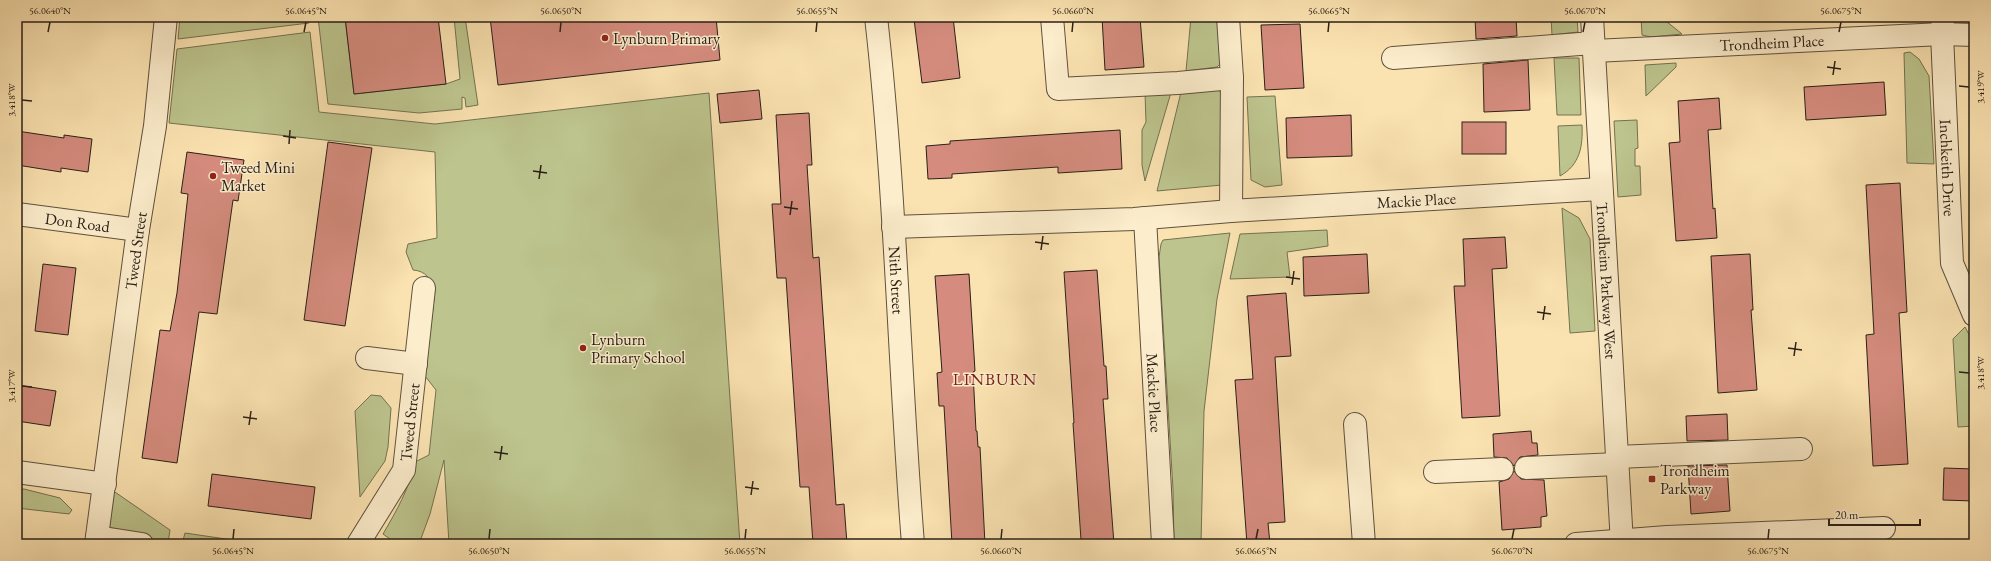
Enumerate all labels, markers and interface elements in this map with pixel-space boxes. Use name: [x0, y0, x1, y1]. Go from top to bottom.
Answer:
text: 56.0640°N: [29, 4, 71, 17]
text: 56.0645°N: [285, 4, 327, 17]
text: 56.0650°N: [540, 4, 582, 17]
text: 56.0655°N: [796, 4, 838, 17]
text: 56.0660°N: [1052, 4, 1094, 17]
text: 56.0665°N: [1308, 4, 1350, 17]
text: 56.0670°N: [1564, 4, 1606, 17]
text: 56.0675°N: [1820, 4, 1862, 17]
place label: Lynburn Primary: [613, 28, 721, 49]
street label: Trondheim Place: [1719, 30, 1825, 56]
marker: Lynburn Primary: [600, 33, 610, 43]
text: 3.419°W: [1974, 69, 1987, 104]
text: 3.418°W: [5, 82, 18, 117]
street label: Inchkeith Drive: [1935, 119, 1960, 217]
place label: Tweed Mini Market: [221, 157, 295, 196]
marker: Tweed Mini Market: [208, 171, 218, 181]
street label: Mackie Place: [1376, 188, 1457, 213]
street label: Trondheim Parkway West: [1592, 202, 1621, 360]
street label: Don Road: [44, 208, 112, 237]
street label: Tweed Street: [120, 210, 152, 291]
street label: Nith Street: [884, 245, 909, 315]
place label: Lynburn Primary School: [591, 329, 685, 368]
marker: Lynburn Primary School: [578, 343, 588, 353]
street label: Mackie Place: [1141, 353, 1167, 433]
text: 3.418°W: [1974, 355, 1987, 390]
text: 3.417°W: [5, 368, 18, 403]
district label: LINBURN: [953, 368, 1037, 390]
street label: Tweed Street: [395, 382, 424, 463]
place label: Trondheim Parkway: [1660, 460, 1730, 499]
marker: Trondheim Parkway: [1647, 474, 1657, 484]
scale bar: [1829, 501, 1920, 527]
text: 20 m: [1835, 507, 1859, 523]
text: 56.0645°N: [212, 544, 254, 557]
text: 56.0650°N: [468, 544, 510, 557]
text: 56.0655°N: [724, 544, 766, 557]
text: 56.0660°N: [980, 544, 1022, 557]
text: 56.0665°N: [1235, 544, 1277, 557]
text: 56.0670°N: [1491, 544, 1533, 557]
text: 56.0675°N: [1747, 544, 1789, 557]

